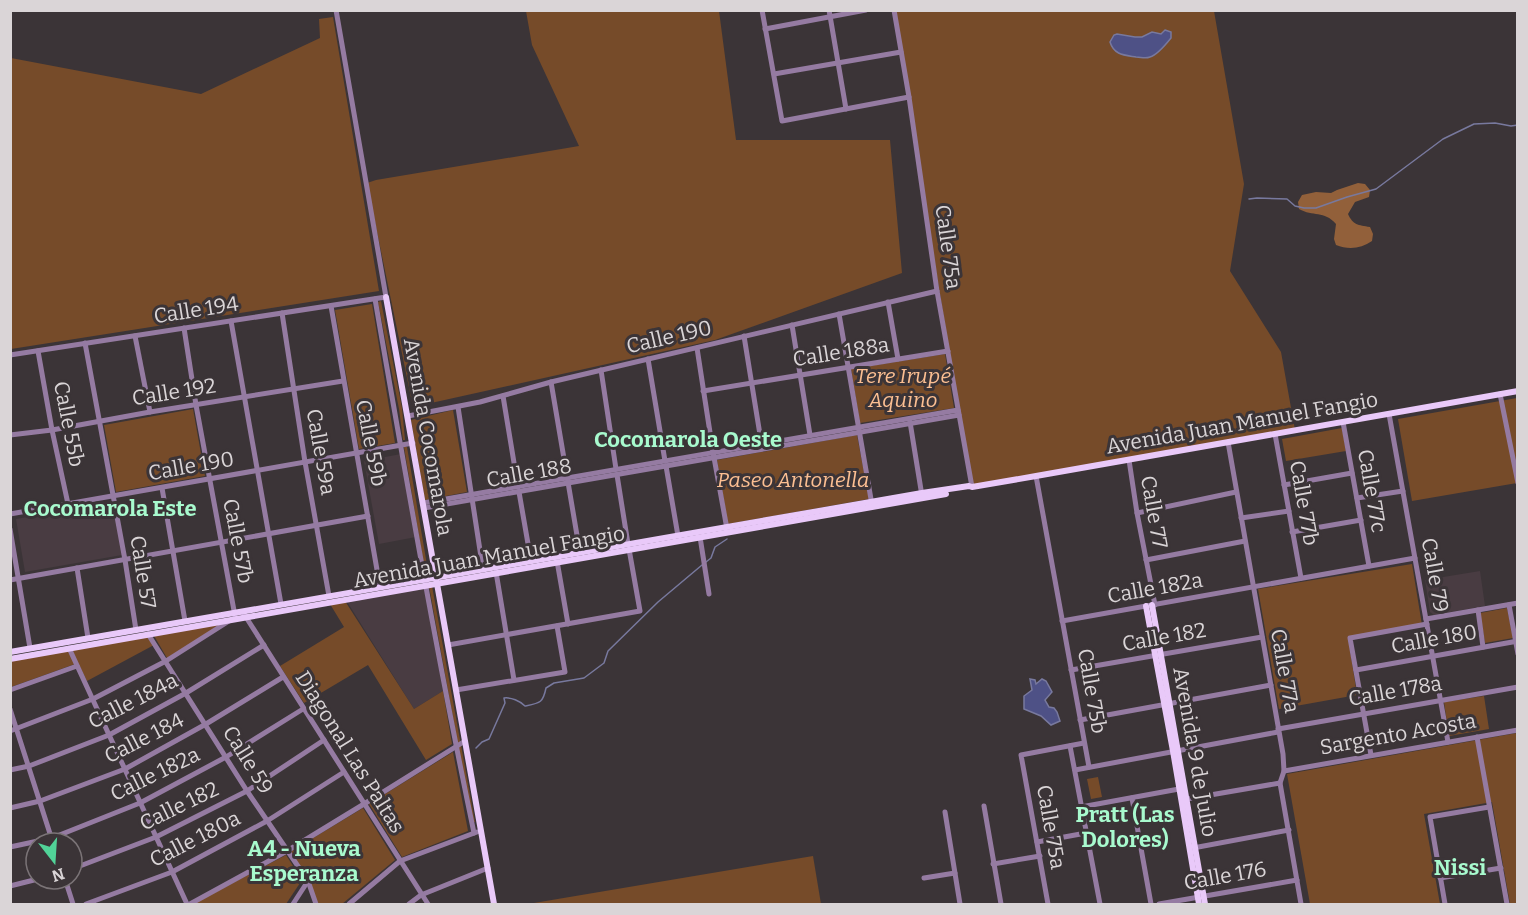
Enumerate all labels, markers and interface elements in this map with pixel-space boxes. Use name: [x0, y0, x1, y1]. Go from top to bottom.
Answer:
street label: Calle 75a: [929, 203, 967, 292]
street label: Calle 194: [152, 290, 240, 330]
street label: Calle 190: [624, 315, 714, 359]
street label: Calle 188a: [791, 331, 892, 372]
street label: Avenida Cocomarola: [398, 336, 458, 539]
park label: Tere Irupé Aquino: [855, 363, 951, 413]
street label: Calle 192: [130, 373, 218, 411]
street label: Calle 55b: [48, 379, 90, 469]
street label: Avenida Juan Manuel Fangio: [1104, 386, 1380, 460]
street label: Calle 59b: [350, 397, 392, 489]
street label: Calle 59a: [301, 407, 341, 498]
district label: Cocomarola Oeste: [594, 426, 782, 453]
street label: Calle 190: [146, 446, 236, 486]
street label: Calle 77c: [1352, 447, 1392, 535]
street label: Calle 188: [484, 453, 574, 493]
street label: Calle 77b: [1284, 459, 1324, 547]
park label: Paseo Antonella: [717, 467, 869, 493]
street label: Calle 77: [1135, 474, 1173, 551]
district label: Cocomarola Este: [23, 495, 197, 522]
street label: Calle 57b: [217, 496, 259, 586]
street label: Avenida Juan Manuel Fangio: [351, 520, 627, 594]
street label: Calle 57: [124, 534, 162, 611]
street label: Calle 79: [1416, 536, 1454, 614]
street label: Calle 182a: [1105, 567, 1205, 609]
street label: Calle 182: [1120, 617, 1208, 657]
street label: Calle 180: [1389, 619, 1479, 659]
street label: Calle 77a: [1265, 627, 1305, 716]
street label: Calle 75b: [1072, 646, 1112, 736]
street label: Avenida 9 de Julio: [1167, 665, 1223, 839]
street label: Diagonal Las Paltas: [290, 666, 410, 838]
street label: Calle 184a: [84, 667, 183, 735]
street label: Calle 178a: [1346, 670, 1444, 712]
street label: Calle 184: [100, 707, 188, 769]
street label: Sargento Acosta: [1318, 707, 1479, 761]
street label: Calle 59: [217, 721, 279, 799]
street label: Calle 182a: [106, 742, 204, 806]
street label: Calle 182: [135, 776, 223, 836]
street label: Calle 75a: [1031, 783, 1071, 872]
district label: Pratt (Las Dolores): [1076, 801, 1175, 853]
street label: Calle 180a: [145, 805, 245, 873]
north arrow: [24, 831, 84, 891]
district label: A4 - Nueva Esperanza: [247, 835, 361, 887]
district label: Nissi: [1434, 854, 1486, 881]
street label: Calle 176: [1182, 856, 1268, 896]
text: N: [50, 864, 67, 886]

